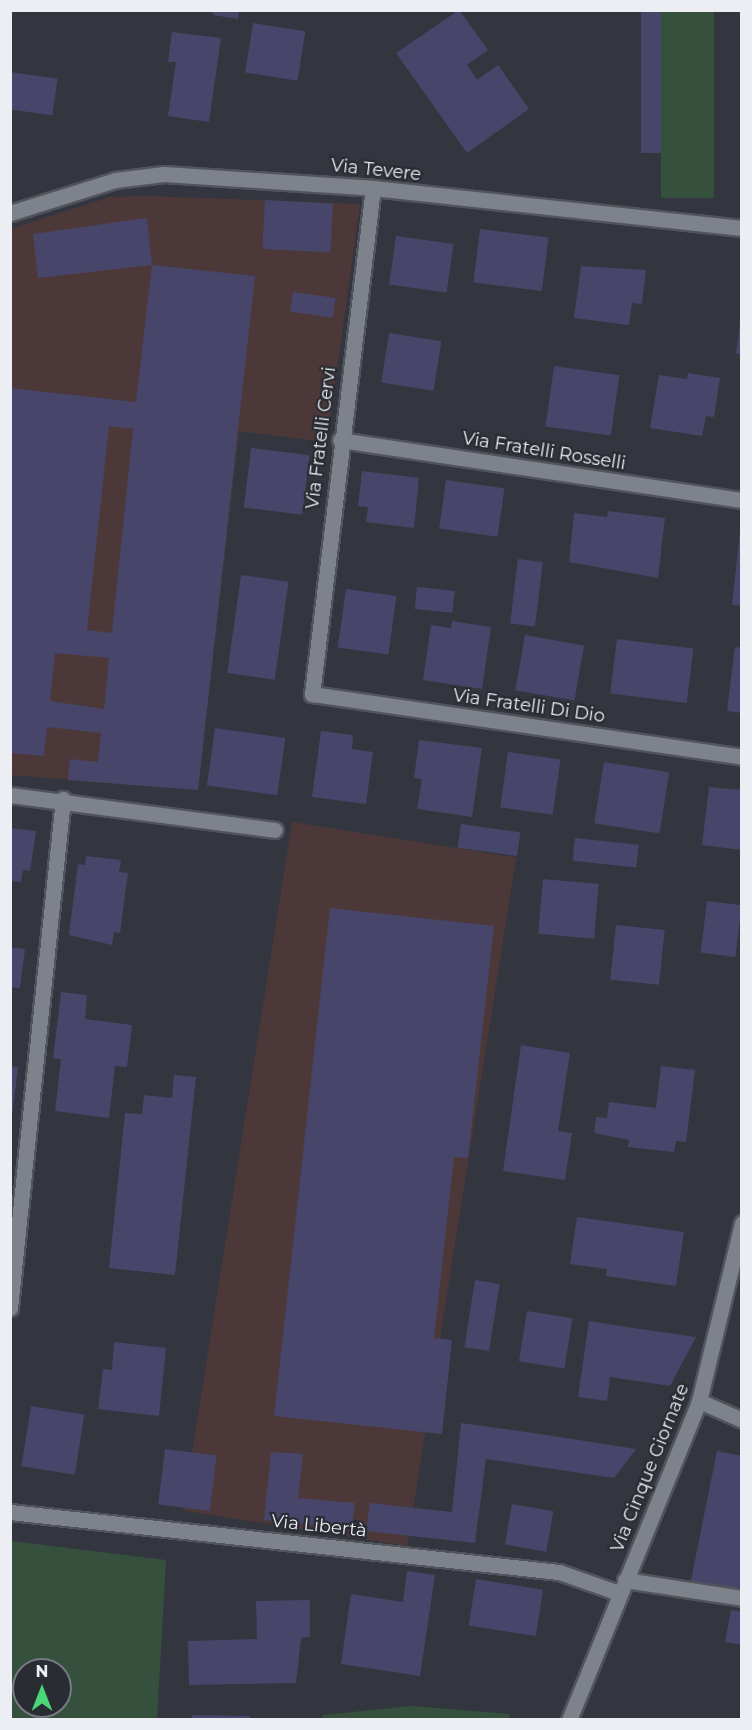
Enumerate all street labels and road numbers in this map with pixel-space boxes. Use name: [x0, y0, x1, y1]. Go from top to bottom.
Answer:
street label: Via Tevere: [330, 155, 422, 185]
street label: Via Fratelli Cervi: [302, 366, 340, 510]
street label: Via Fratelli Rosselli: [461, 427, 627, 475]
street label: Via Fratelli Di Dio: [452, 685, 606, 727]
street label: Via Cinque Giornate: [606, 1381, 694, 1555]
street label: Via Libertà: [270, 1510, 368, 1542]

